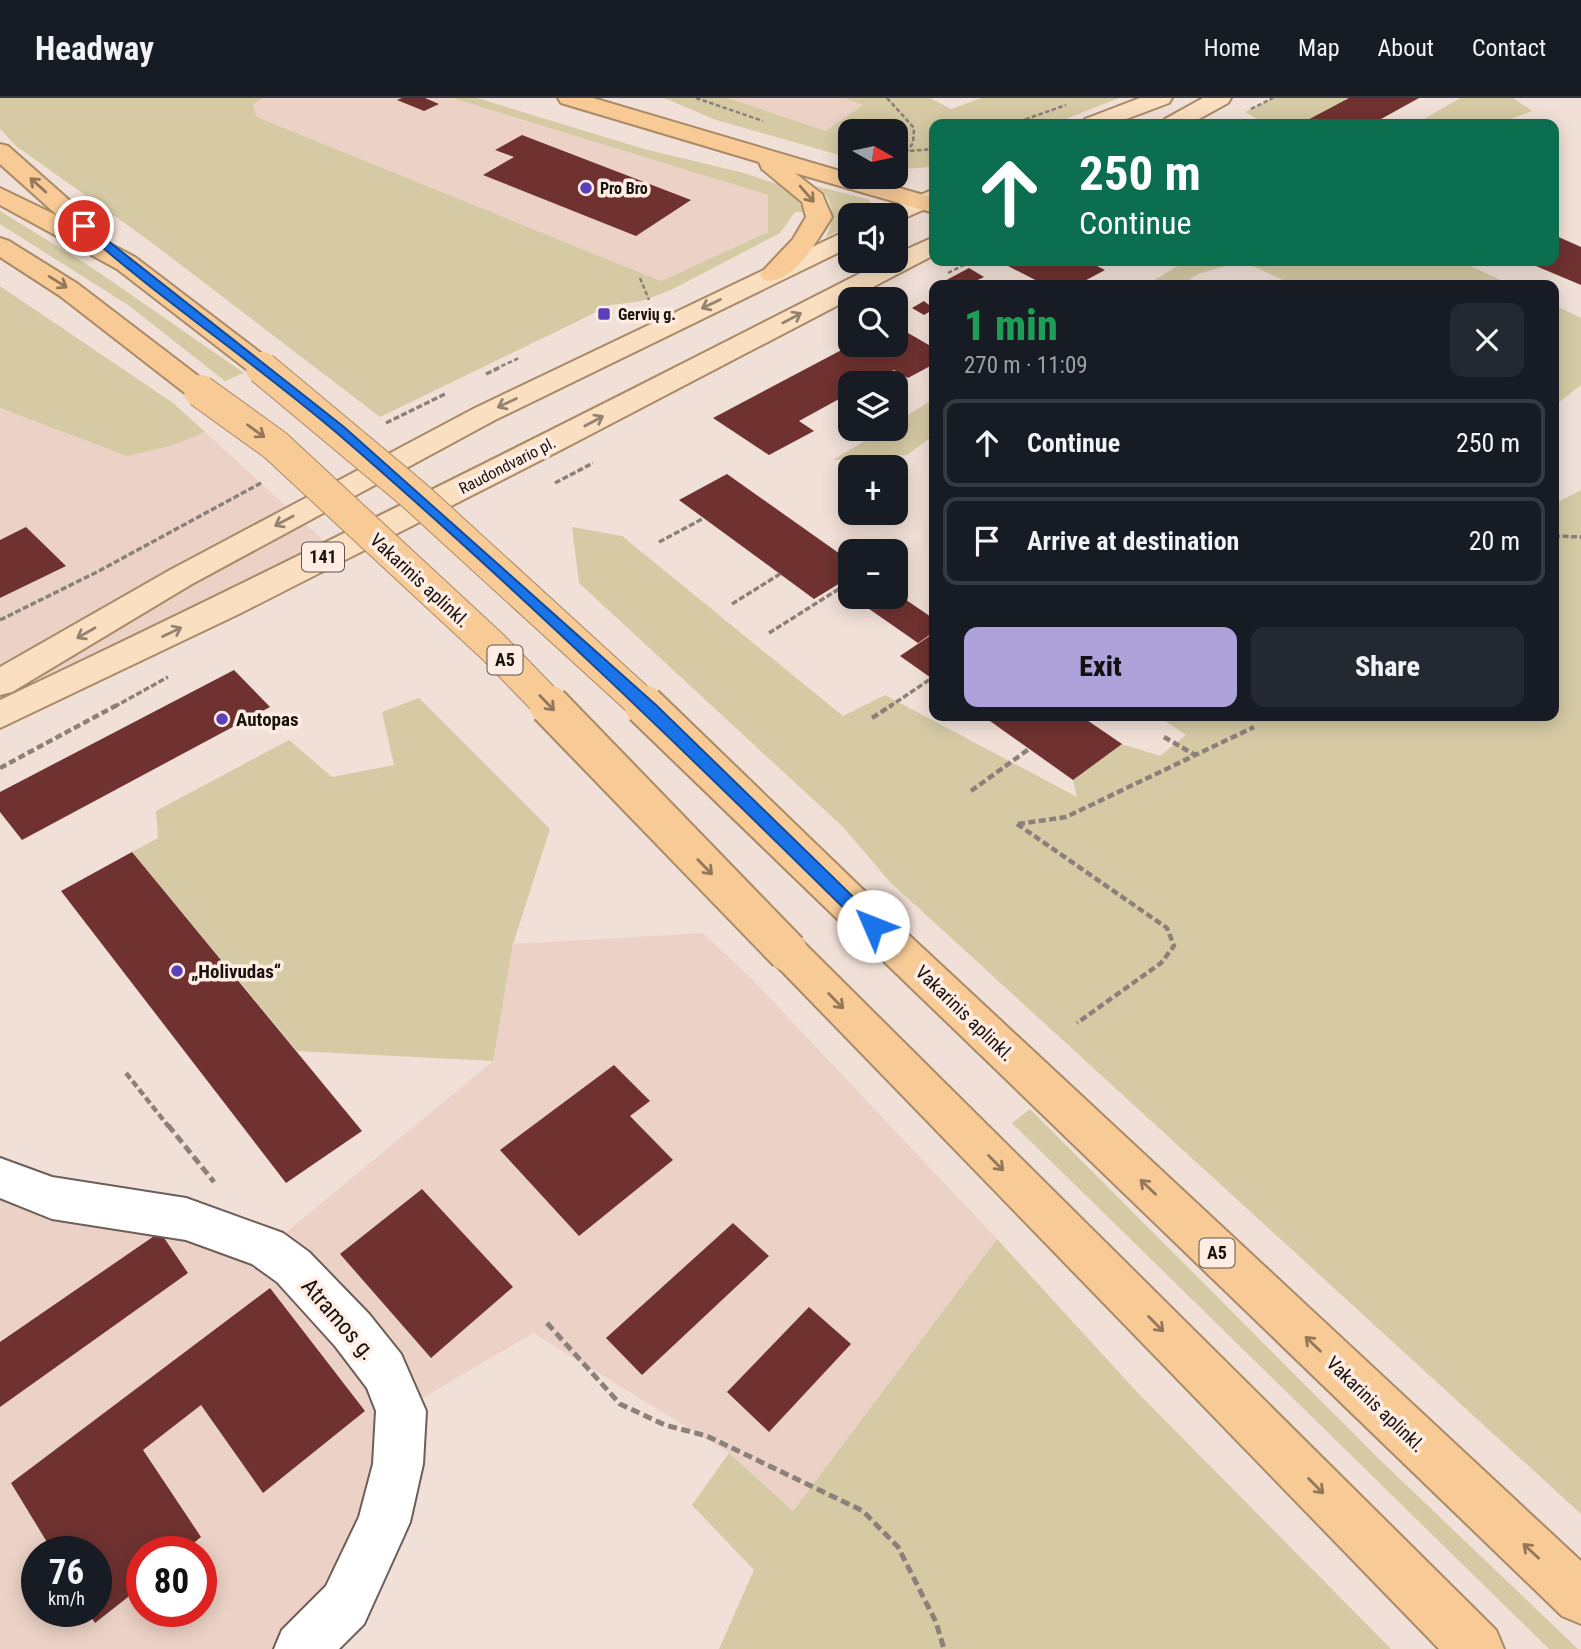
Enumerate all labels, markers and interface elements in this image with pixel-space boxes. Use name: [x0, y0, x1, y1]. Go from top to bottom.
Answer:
text: Headway: [35, 29, 154, 68]
text: Home: [1204, 34, 1260, 62]
text: Map: [1298, 34, 1340, 62]
text: About: [1378, 34, 1434, 62]
text: Contact: [1472, 34, 1546, 62]
north arrow: [838, 119, 908, 189]
map controls: [838, 119, 908, 609]
text: 250 m: [1079, 145, 1201, 202]
icon: ahead: [964, 147, 1055, 238]
one-way arrow: [29, 177, 47, 193]
place label: Pro Bro: [600, 179, 648, 198]
marker: Pro Bro: [578, 180, 594, 196]
one-way arrow: [799, 185, 815, 203]
pin: [54, 196, 114, 256]
button: sound: [838, 203, 908, 273]
text: Continue: [1079, 204, 1191, 242]
icon: arrive: [65, 207, 103, 245]
one-way arrow: [48, 275, 67, 290]
button: search: [838, 287, 908, 357]
one-way arrow: [701, 298, 722, 311]
text: 1 min: [964, 301, 1058, 350]
button: close: [1450, 303, 1524, 377]
place label: Gervių g.: [618, 305, 676, 324]
marker: Gervių g.: [596, 306, 612, 322]
one-way arrow: [781, 311, 801, 325]
text: 270 m · 11:09: [964, 352, 1088, 379]
button: layers: [838, 371, 908, 441]
one-way arrow: [497, 397, 518, 411]
one-way arrow: [584, 413, 604, 427]
one-way arrow: [246, 424, 265, 438]
icon: ahead: [968, 424, 1006, 462]
text: Continue: [1027, 428, 1120, 458]
text: 250 m: [1456, 428, 1520, 458]
street label: Raudondvario pl.: [456, 433, 559, 498]
button: +: [838, 455, 908, 525]
one-way arrow: [274, 515, 295, 529]
icon: arrive: [968, 522, 1006, 560]
text: Arrive at destination: [1027, 526, 1239, 556]
text: 20 m: [1469, 526, 1520, 556]
street label: Vakarinis aplinkl.: [365, 528, 474, 632]
button: −: [838, 539, 908, 609]
road number: 141: [302, 542, 344, 572]
one-way arrow: [161, 625, 182, 639]
one-way arrow: [76, 626, 96, 640]
button: Exit: [964, 627, 1237, 707]
button: Share: [1251, 627, 1524, 707]
road number: A5: [488, 646, 522, 674]
one-way arrow: [538, 695, 555, 712]
place label: Autopas: [236, 708, 299, 731]
marker: Autopas: [214, 711, 230, 727]
one-way arrow: [697, 858, 714, 875]
position arrow: [836, 889, 910, 963]
place label: „Holivudas“: [191, 960, 281, 983]
street label: Vakarinis aplinkl.: [911, 961, 1019, 1066]
marker: „Holivudas“: [169, 963, 185, 979]
one-way arrow: [828, 992, 845, 1009]
one-way arrow: [987, 1154, 1004, 1171]
one-way arrow: [1139, 1179, 1157, 1195]
road number: A5: [1200, 1238, 1234, 1268]
street label: Atramos g.: [296, 1273, 381, 1366]
one-way arrow: [1147, 1316, 1164, 1333]
one-way arrow: [1305, 1335, 1322, 1352]
street label: Vakarinis aplinkl.: [1322, 1352, 1430, 1457]
one-way arrow: [1307, 1477, 1324, 1494]
speed limit sign: 80: [126, 1536, 217, 1627]
one-way arrow: [1522, 1543, 1540, 1559]
text: 76: [49, 1552, 84, 1593]
text: km/h: [48, 1588, 85, 1609]

